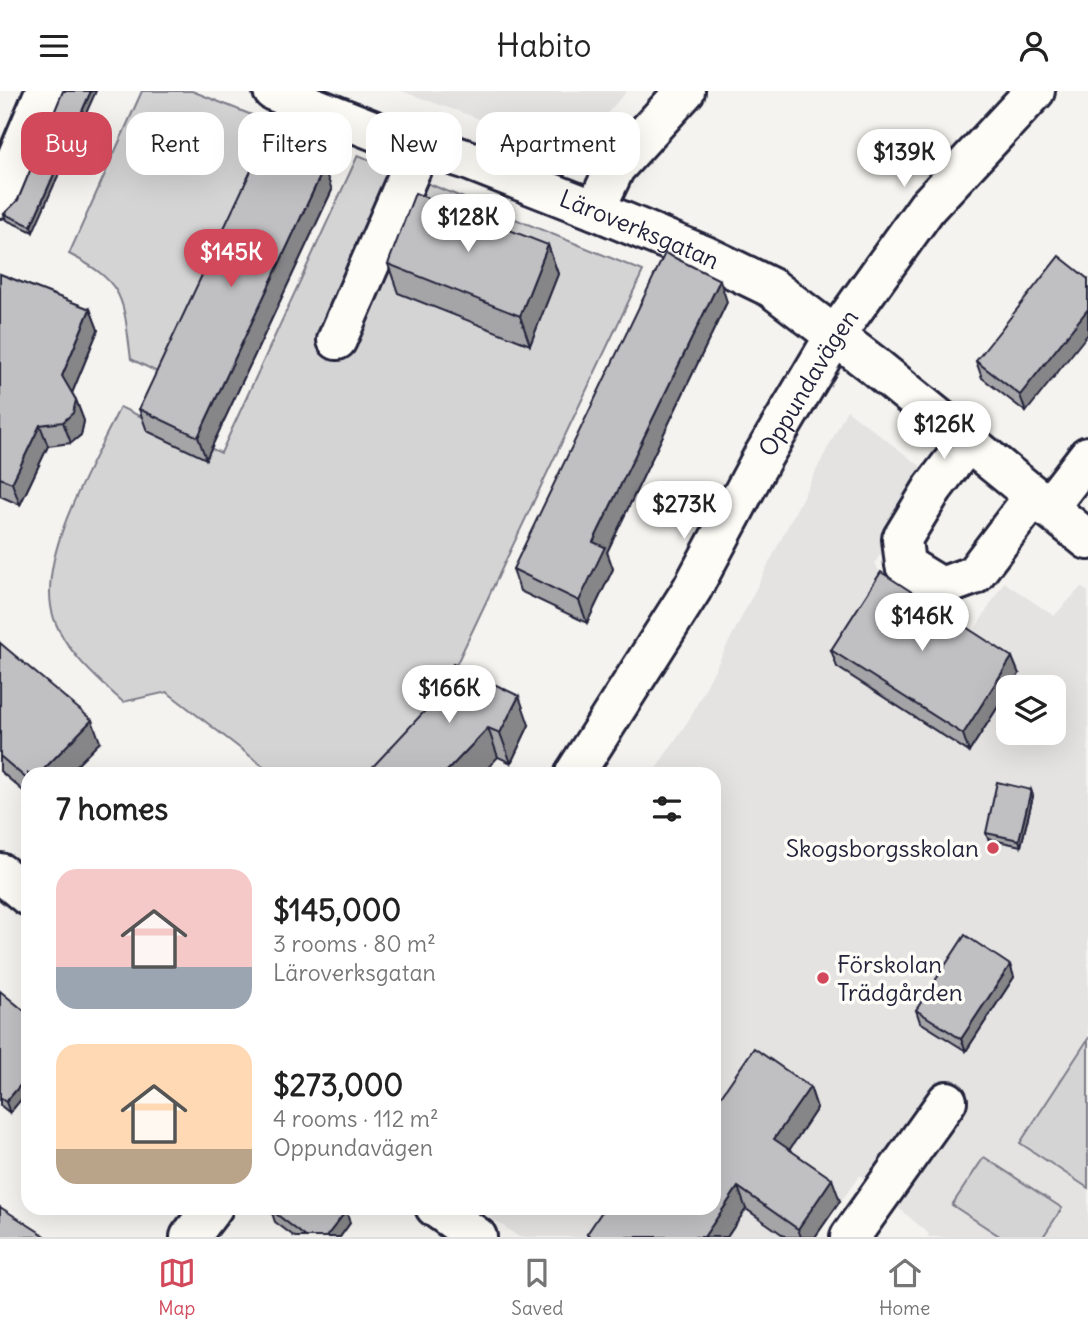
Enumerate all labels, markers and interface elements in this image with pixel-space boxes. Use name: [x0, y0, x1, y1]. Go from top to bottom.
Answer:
text: Habito: [497, 25, 591, 66]
icon: menu: [35, 27, 73, 65]
icon: person: [1015, 27, 1053, 65]
chip: Buy: [21, 112, 112, 175]
chip: Rent: [126, 112, 224, 175]
chip: Filters: [238, 112, 352, 175]
chip: New: [366, 112, 462, 175]
chip: Apartment: [476, 112, 640, 175]
pin: $139K: [855, 129, 953, 189]
text: $139K: [873, 137, 935, 166]
street label: Läroverksgatan: [556, 183, 725, 275]
pin: $128K: [419, 195, 517, 254]
text: $128K: [437, 202, 499, 231]
pin: $145K: [182, 229, 280, 289]
text: $145K: [200, 237, 262, 266]
street label: Oppundavägen: [752, 303, 864, 461]
pin: $126K: [895, 401, 993, 461]
text: $126K: [913, 409, 975, 438]
pin: $273K: [635, 482, 733, 541]
text: $273K: [652, 489, 716, 518]
pin: $146K: [873, 594, 971, 653]
text: $146K: [891, 601, 953, 630]
pin: $166K: [400, 665, 498, 725]
text: $166K: [418, 673, 480, 702]
map controls: [996, 675, 1066, 745]
button: layers: [996, 675, 1066, 745]
text: 7 homes: [56, 790, 168, 828]
icon: filters: [648, 790, 686, 828]
place label: Skogsborgsskolan: [786, 833, 979, 863]
marker: Skogsborgsskolan: [985, 840, 1001, 856]
text: $145,000: [273, 891, 401, 929]
icon: home: [112, 897, 196, 981]
text: 3 rooms · 80 m²: [273, 929, 436, 958]
place label: Förskolan Trädgården: [837, 949, 963, 1007]
text: Läroverksgatan: [273, 958, 436, 987]
marker: Förskolan Trädgården: [815, 970, 831, 986]
text: $273,000: [273, 1066, 403, 1104]
icon: home: [112, 1072, 196, 1156]
text: 4 rooms · 112 m²: [273, 1104, 439, 1133]
text: Oppundavägen: [273, 1133, 433, 1162]
tab: Map: [158, 1254, 196, 1320]
tab: Saved: [511, 1254, 563, 1320]
tab: Home: [879, 1254, 930, 1320]

